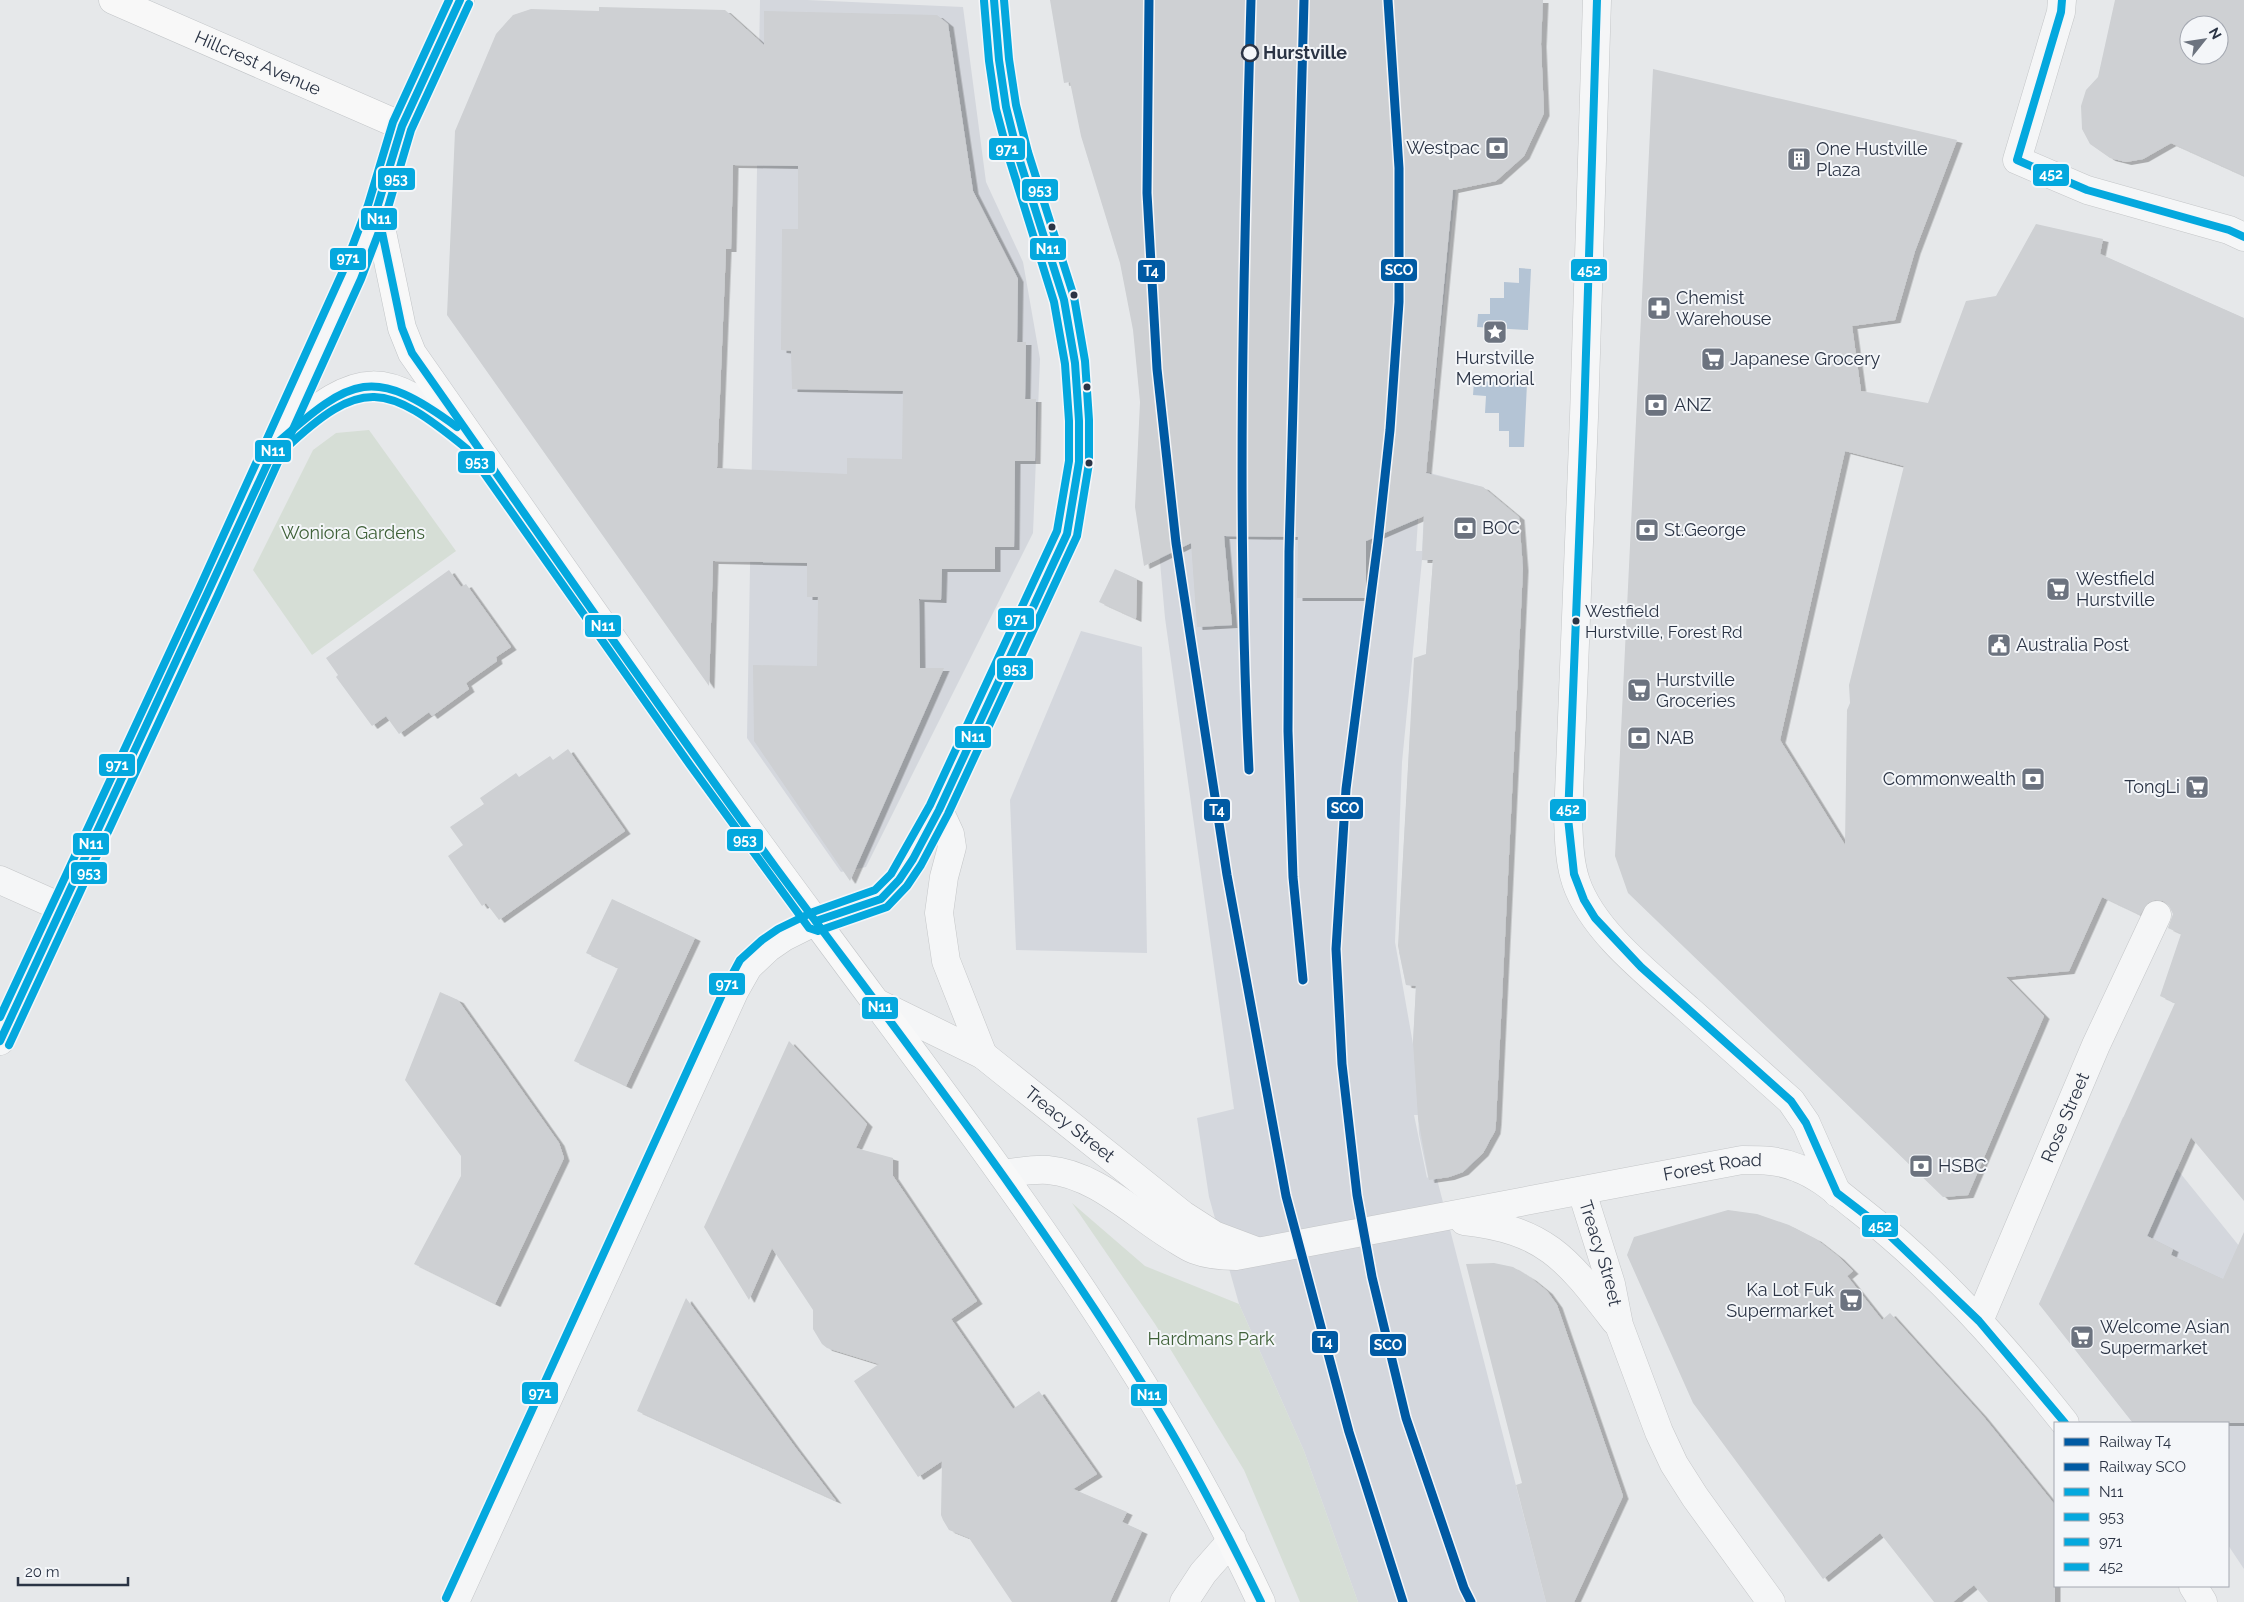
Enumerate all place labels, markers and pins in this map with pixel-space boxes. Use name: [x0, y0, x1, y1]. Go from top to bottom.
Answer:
place label: Hurstville: [1263, 42, 1347, 63]
marker: Hurstville: [1241, 44, 1259, 62]
bank icon: Westpac: [1484, 135, 1510, 161]
place label: Westpac: [1406, 137, 1480, 158]
place label: One Hustville Plaza: [1816, 138, 1928, 180]
building icon: One Hustville Plaza: [1786, 146, 1812, 172]
unlabelled marker: [1047, 222, 1057, 232]
place label: Chemist Warehouse: [1676, 287, 1772, 329]
unlabelled marker: [1069, 290, 1079, 300]
pharmacy icon: Chemist Warehouse: [1646, 295, 1672, 321]
place icon: Hurstville Memorial: [1482, 319, 1508, 345]
supermarket icon: Japanese Grocery: [1700, 346, 1726, 372]
place label: Hurstville Memorial: [1456, 347, 1535, 389]
place label: Japanese Grocery: [1730, 348, 1880, 369]
unlabelled marker: [1082, 382, 1092, 392]
bank icon: ANZ: [1643, 392, 1669, 418]
place label: ANZ: [1674, 394, 1711, 415]
unlabelled marker: [1084, 458, 1094, 468]
bank icon: BOC: [1452, 515, 1478, 541]
place label: BOC: [1482, 517, 1520, 538]
bank icon: St.George: [1634, 517, 1660, 543]
place label: St.George: [1664, 519, 1746, 540]
place label: Westfield Hurstville: [2076, 568, 2155, 610]
supermarket icon: Westfield Hurstville: [2045, 576, 2071, 602]
place label: Westfield Hurstville, Forest Rd: [1585, 601, 1743, 642]
marker: Westfield Hurstville, Forest Rd: [1571, 616, 1581, 626]
public building icon: Australia Post: [1986, 632, 2012, 658]
place label: Australia Post: [2016, 634, 2129, 655]
place label: Hurstville Groceries: [1656, 669, 1736, 711]
supermarket icon: Hurstville Groceries: [1626, 677, 1652, 703]
bank icon: NAB: [1626, 725, 1652, 751]
place label: NAB: [1656, 727, 1694, 748]
bank icon: Commonwealth: [2020, 766, 2046, 792]
place label: Commonwealth: [1883, 768, 2016, 789]
supermarket icon: TongLi: [2184, 774, 2210, 800]
place label: TongLi: [2124, 776, 2180, 797]
bank icon: HSBC: [1908, 1153, 1934, 1179]
place label: HSBC: [1938, 1155, 1987, 1176]
place label: Ka Lot Fuk Supermarket: [1726, 1279, 1834, 1321]
supermarket icon: Ka Lot Fuk Supermarket: [1838, 1287, 1864, 1313]
place label: Welcome Asian Supermarket: [2100, 1316, 2230, 1358]
supermarket icon: Welcome Asian Supermarket: [2069, 1324, 2095, 1350]

